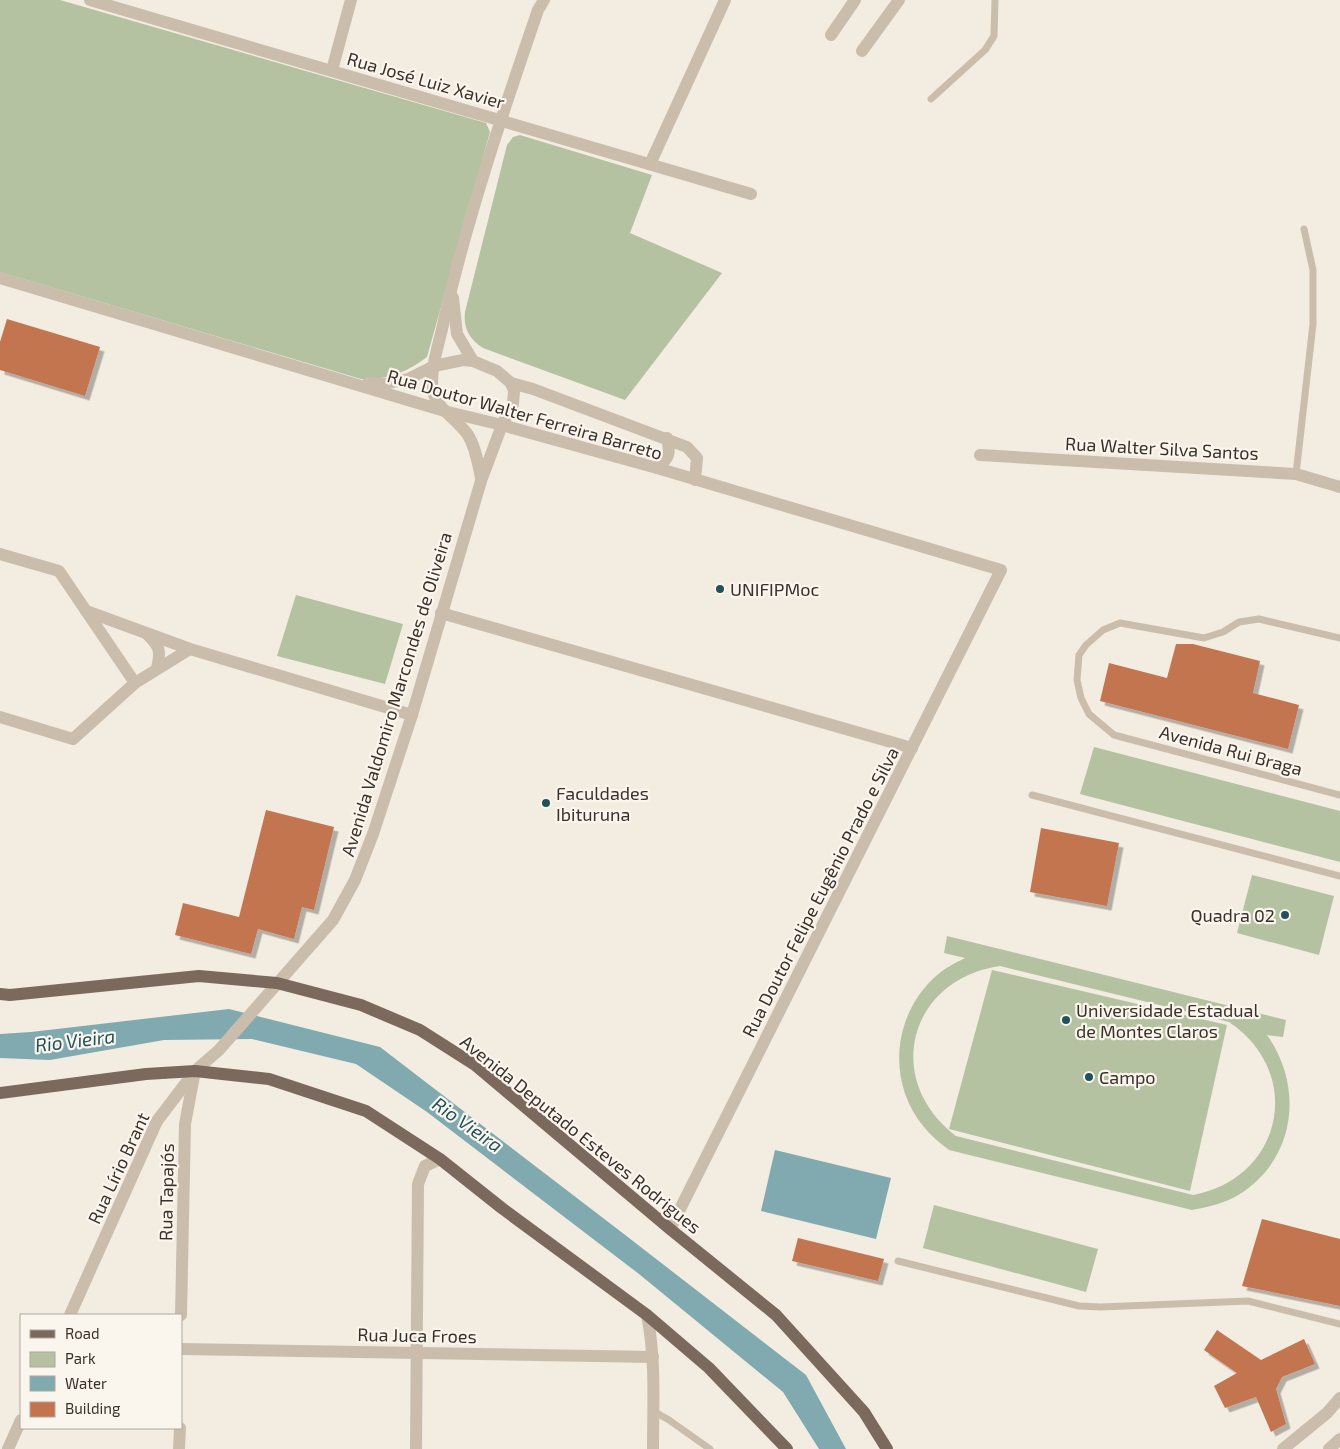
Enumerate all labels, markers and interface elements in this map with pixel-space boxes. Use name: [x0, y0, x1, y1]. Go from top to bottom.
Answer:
street label: Rua José Luiz Xavier: [345, 47, 507, 113]
street label: Rua Doutor Walter Ferreira Barreto: [385, 364, 665, 464]
street label: Rua Walter Silva Santos: [1065, 432, 1259, 464]
street label: Avenida Valdomiro Marcondes de Oliveira: [336, 529, 456, 859]
place label: UNIFIPMoc: [730, 578, 819, 600]
marker: UNIFIPMoc: [714, 583, 726, 595]
street label: Avenida Rui Braga: [1157, 720, 1305, 780]
street label: Rua Doutor Felipe Eugênio Prado e Silva: [737, 743, 903, 1041]
place label: Faculdades Ibituruna: [556, 782, 649, 825]
marker: Faculdades Ibituruna: [540, 797, 552, 809]
place label: Quadra 02: [1190, 904, 1275, 926]
marker: Quadra 02: [1279, 909, 1291, 921]
place label: Universidade Estadual de Montes Claros: [1076, 999, 1259, 1042]
marker: Universidade Estadual de Montes Claros: [1060, 1014, 1072, 1026]
water label: Rio Vieira: [34, 1024, 116, 1056]
street label: Avenida Deputado Esteves Rodrigues: [456, 1030, 706, 1238]
place label: Campo: [1099, 1066, 1156, 1088]
marker: Campo: [1083, 1071, 1095, 1083]
water label: Rio Vieira: [429, 1092, 507, 1156]
street label: Rua Lírio Brant: [83, 1109, 153, 1227]
street label: Rua Tapajós: [154, 1143, 178, 1241]
legend: [20, 1314, 182, 1429]
street label: Rua Juca Froes: [357, 1323, 477, 1347]
text: Road: [65, 1324, 100, 1342]
text: Park: [65, 1349, 96, 1367]
text: Water: [65, 1374, 107, 1392]
text: Building: [65, 1399, 121, 1417]

